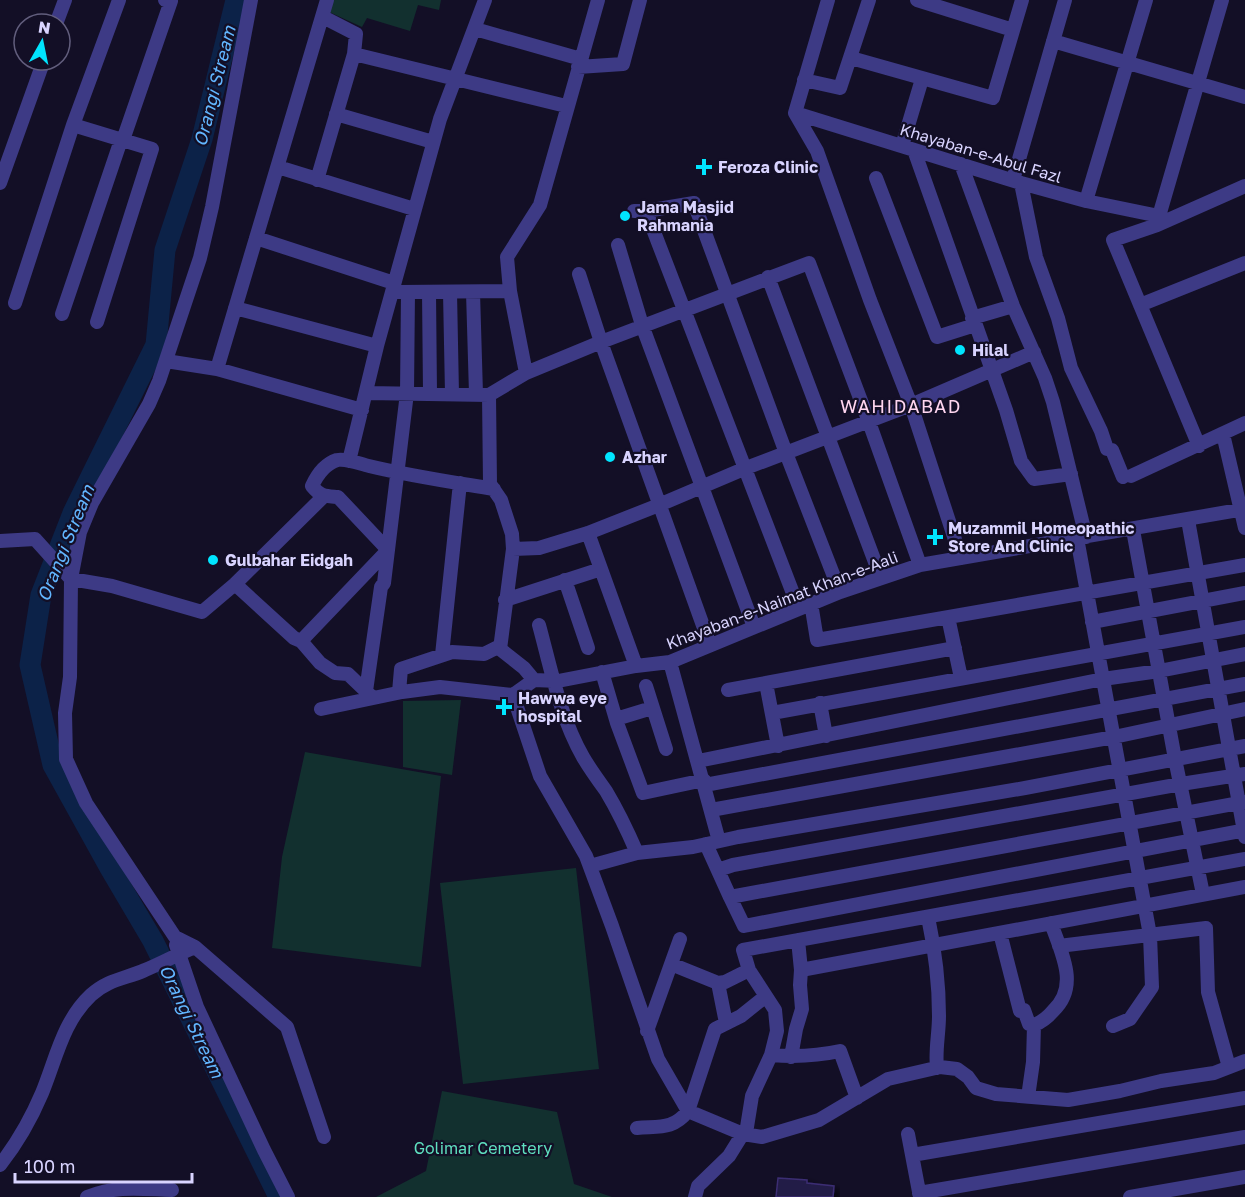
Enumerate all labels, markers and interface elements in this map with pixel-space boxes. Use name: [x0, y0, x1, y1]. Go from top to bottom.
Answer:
north arrow: [12, 12, 72, 72]
text: N: [37, 16, 52, 38]
water label: Orangi Stream: [188, 22, 240, 149]
street label: Khayaban-e-Abul Fazl: [898, 119, 1064, 187]
place label: Feroza Clinic: [718, 157, 818, 177]
marker: Feroza Clinic: [695, 158, 713, 176]
place label: Jama Masjid Rahmania: [637, 197, 734, 235]
marker: Jama Masjid Rahmania: [618, 209, 632, 223]
place label: Hilal: [972, 340, 1009, 360]
marker: Hilal: [953, 343, 967, 357]
district label: WAHIDABAD: [840, 395, 962, 417]
place label: Azhar: [622, 447, 667, 467]
marker: Azhar: [603, 450, 617, 464]
water label: Orangi Stream: [32, 481, 99, 604]
place label: Muzammil Homeopathic Store And Clinic: [948, 518, 1135, 556]
marker: Muzammil Homeopathic Store And Clinic: [926, 528, 944, 546]
street label: Khayaban-e-Naimat Khan-e-Aali: [663, 546, 901, 654]
place label: Gulbahar Eidgah: [225, 550, 353, 570]
marker: Gulbahar Eidgah: [206, 553, 220, 567]
place label: Hawwa eye hospital: [518, 688, 607, 726]
marker: Hawwa eye hospital: [495, 698, 513, 716]
water label: Orangi Stream: [155, 961, 229, 1082]
park label: Golimar Cemetery: [414, 1138, 552, 1158]
scale bar: [15, 1146, 192, 1184]
text: 100 m: [24, 1155, 75, 1177]

